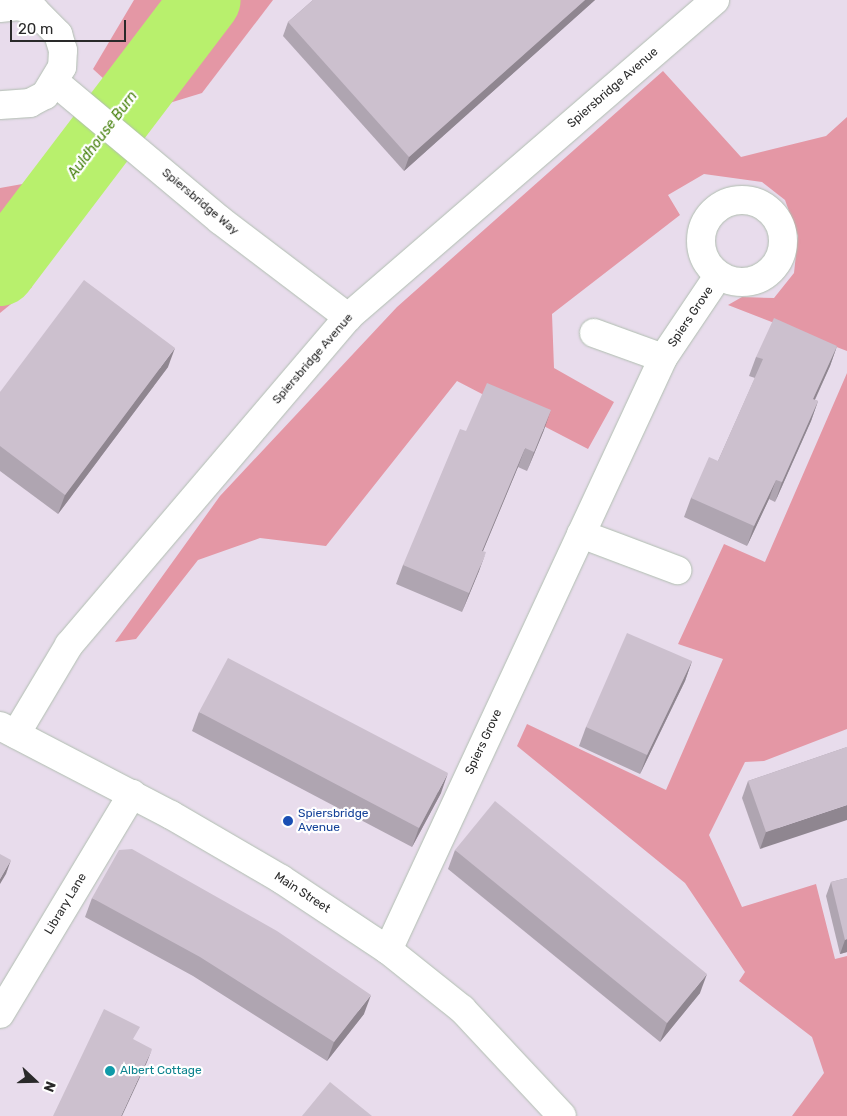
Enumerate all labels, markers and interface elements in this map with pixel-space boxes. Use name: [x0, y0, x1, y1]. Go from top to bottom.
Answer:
scale bar: [12, 10, 129, 42]
text: 20 m: [18, 20, 53, 38]
street label: Spiersbridge Avenue: [565, 45, 661, 131]
water label: Auldhouse Burn: [65, 88, 141, 182]
street label: Spiersbridge Way: [159, 166, 241, 238]
street label: Spiers Grove: [665, 284, 717, 350]
street label: Spiersbridge Avenue: [270, 311, 356, 407]
street label: Spiers Grove: [463, 707, 505, 777]
place label: Spiersbridge Avenue: [298, 807, 369, 835]
marker: Spiersbridge Avenue: [282, 815, 294, 827]
street label: Main Street: [271, 870, 333, 916]
street label: Library Lane: [42, 871, 90, 937]
north arrow: [10, 1056, 60, 1106]
place label: Albert Cottage: [120, 1064, 202, 1078]
marker: Albert Cottage: [104, 1065, 116, 1077]
text: N: [40, 1079, 59, 1094]

